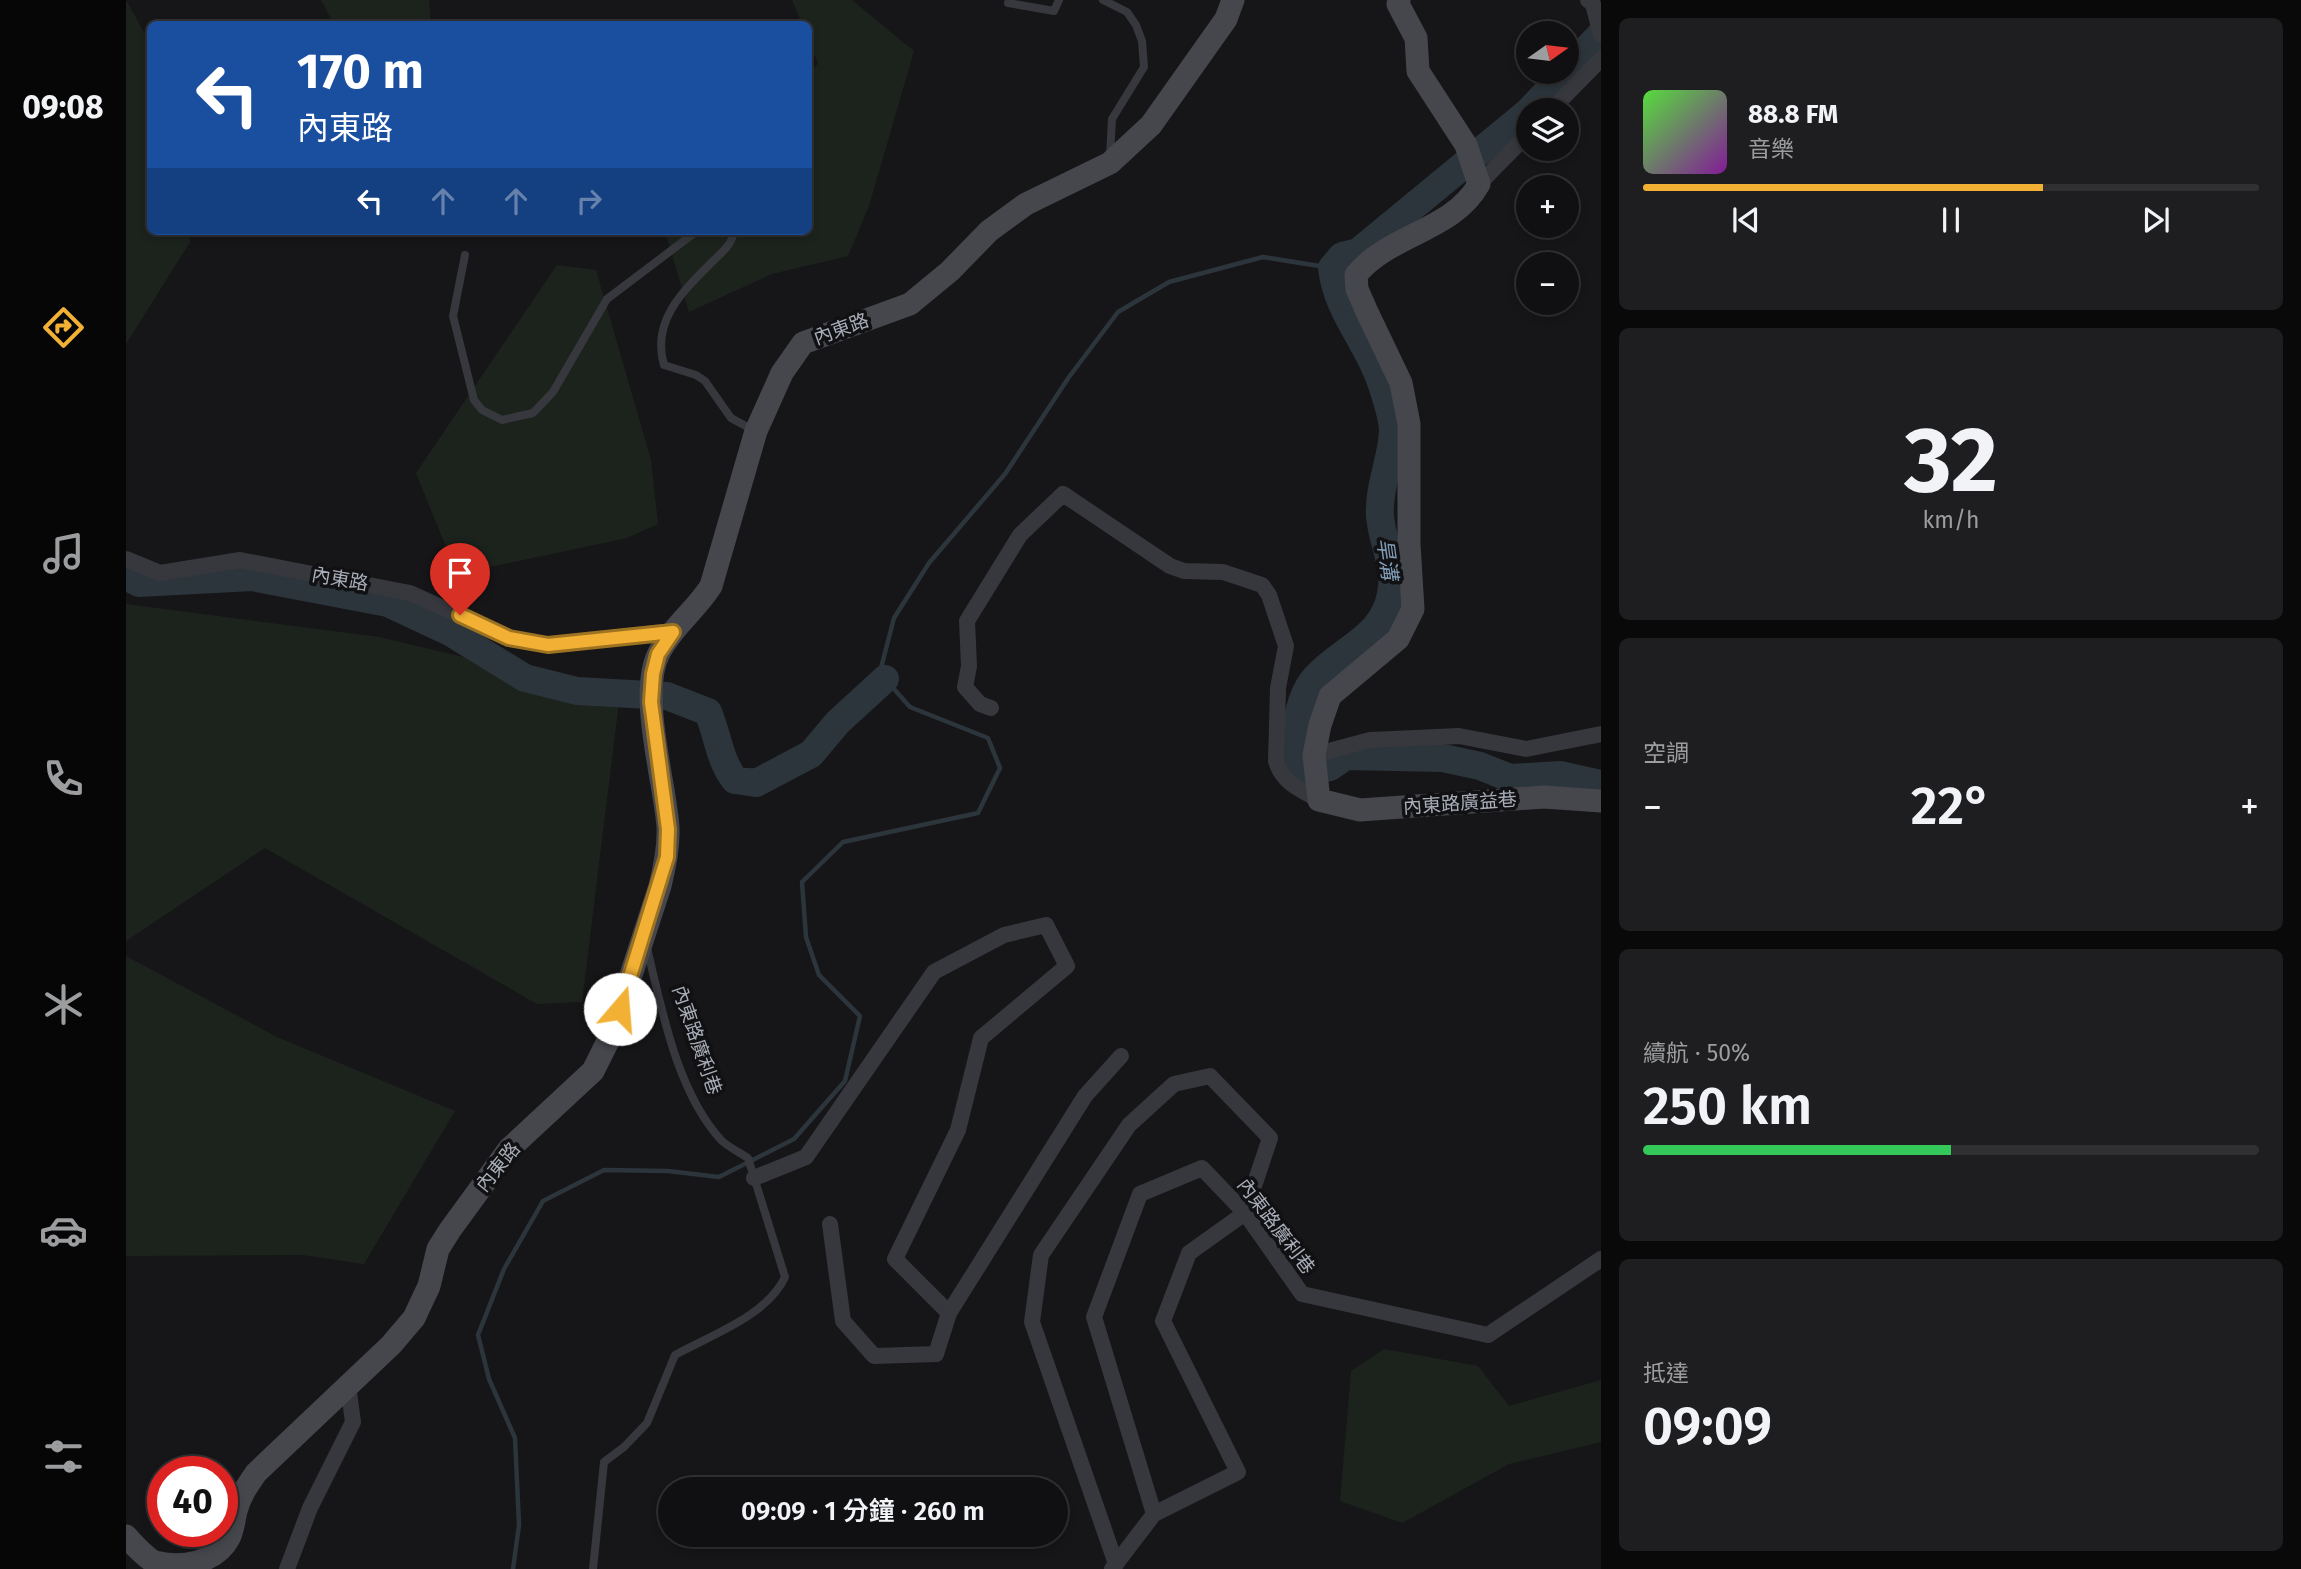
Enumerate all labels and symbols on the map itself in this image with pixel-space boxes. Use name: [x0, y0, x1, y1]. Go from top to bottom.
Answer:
north arrow: [1516, 21, 1578, 84]
street label: 內東路: [810, 308, 872, 350]
water label: 旱溝: [1371, 536, 1403, 585]
pin: [430, 543, 490, 615]
street label: 內東路: [310, 563, 370, 595]
street label: 內東路廣益巷: [1402, 788, 1518, 818]
position arrow: [583, 972, 657, 1046]
street label: 內東路廣利巷: [668, 982, 726, 1098]
street label: 內東路: [471, 1138, 525, 1196]
street label: 內東路廣利巷: [1233, 1174, 1319, 1278]
speed limit sign: 40: [147, 1456, 238, 1547]

